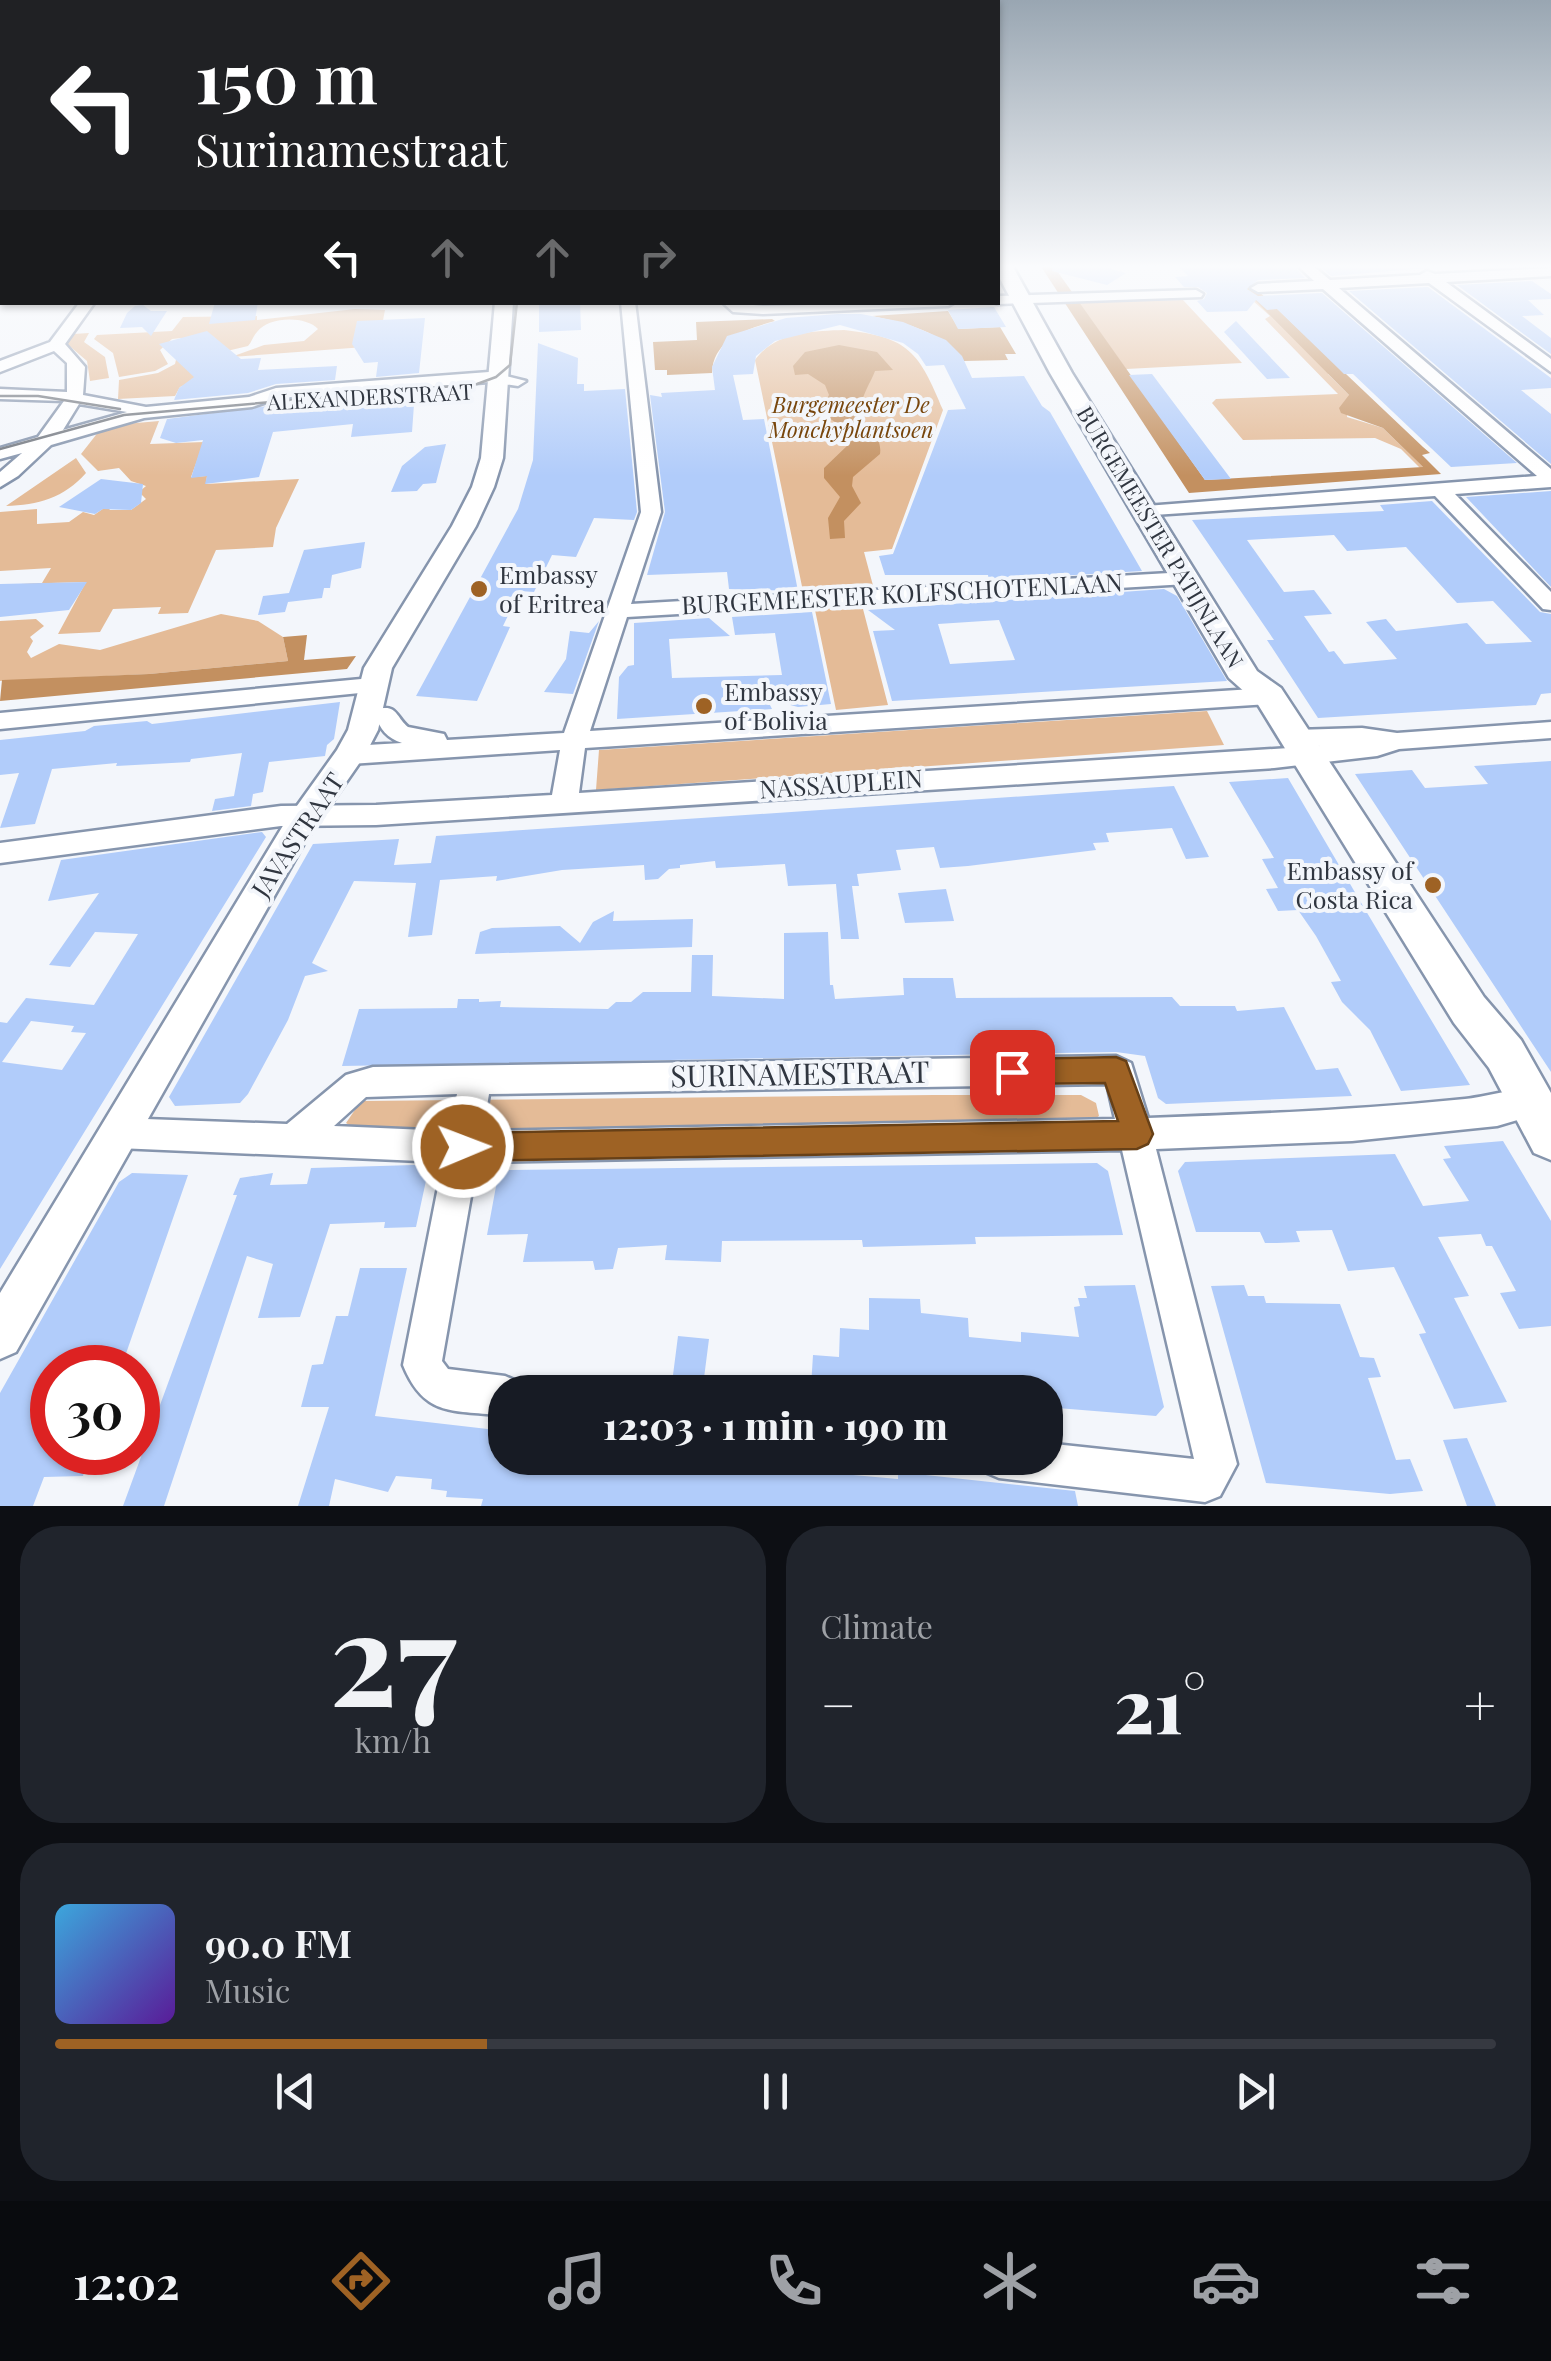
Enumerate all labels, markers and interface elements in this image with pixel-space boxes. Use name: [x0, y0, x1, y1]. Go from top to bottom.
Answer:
text: 150 m: [195, 28, 378, 122]
icon: left: [30, 40, 160, 170]
text: Surinamestraat: [195, 118, 507, 178]
icon: left: [315, 230, 370, 285]
icon: ahead: [420, 230, 475, 285]
icon: ahead: [525, 230, 580, 285]
icon: right: [630, 230, 685, 285]
street label: ALEXANDERSTRAAT: [265, 376, 474, 416]
park label: Burgemeester De Monchyplantsoen: [767, 389, 934, 444]
street label: BURGEMEESTER PATIJNLAAN: [1071, 400, 1251, 673]
place label: Embassy of Eritrea: [499, 557, 606, 619]
street label: BURGEMEESTER KOLFSCHOTENLAAN: [680, 564, 1124, 621]
marker: Embassy of Eritrea: [468, 578, 490, 600]
place label: Embassy of Bolivia: [724, 674, 828, 736]
marker: Embassy of Bolivia: [693, 695, 715, 717]
street label: NASSAUPLEIN: [758, 760, 924, 805]
street label: JAVASTRAAT: [242, 766, 351, 904]
place label: Embassy of Costa Rica: [1287, 853, 1415, 915]
marker: Embassy of Costa Rica: [1422, 874, 1444, 896]
pin: [970, 1030, 1055, 1115]
icon: arrive: [985, 1045, 1040, 1100]
street label: SURINAMESTRAAT: [670, 1051, 930, 1095]
position arrow: [411, 1095, 515, 1199]
speed limit sign: 30: [30, 1345, 160, 1475]
text: 12:03 · 1 min · 190 m: [603, 1399, 948, 1450]
text: 27: [329, 1566, 456, 1740]
text: Climate: [821, 1604, 933, 1647]
text: 21°: [1114, 1653, 1206, 1753]
text: −: [821, 1666, 856, 1740]
text: +: [1464, 1666, 1496, 1740]
text: km/h: [354, 1718, 431, 1761]
text: 90.0 FM: [205, 1917, 352, 1968]
text: Music: [205, 1968, 290, 2011]
icon: previous: [268, 2064, 323, 2119]
icon: pause: [748, 2064, 803, 2119]
icon: next: [1228, 2064, 1283, 2119]
icon: directions: [326, 2246, 396, 2316]
icon: music: [542, 2246, 612, 2316]
icon: phone: [759, 2246, 829, 2316]
icon: climate: [975, 2246, 1045, 2316]
icon: car: [1191, 2246, 1261, 2316]
icon: filters: [1408, 2246, 1478, 2316]
text: 12:02: [73, 2251, 180, 2311]

